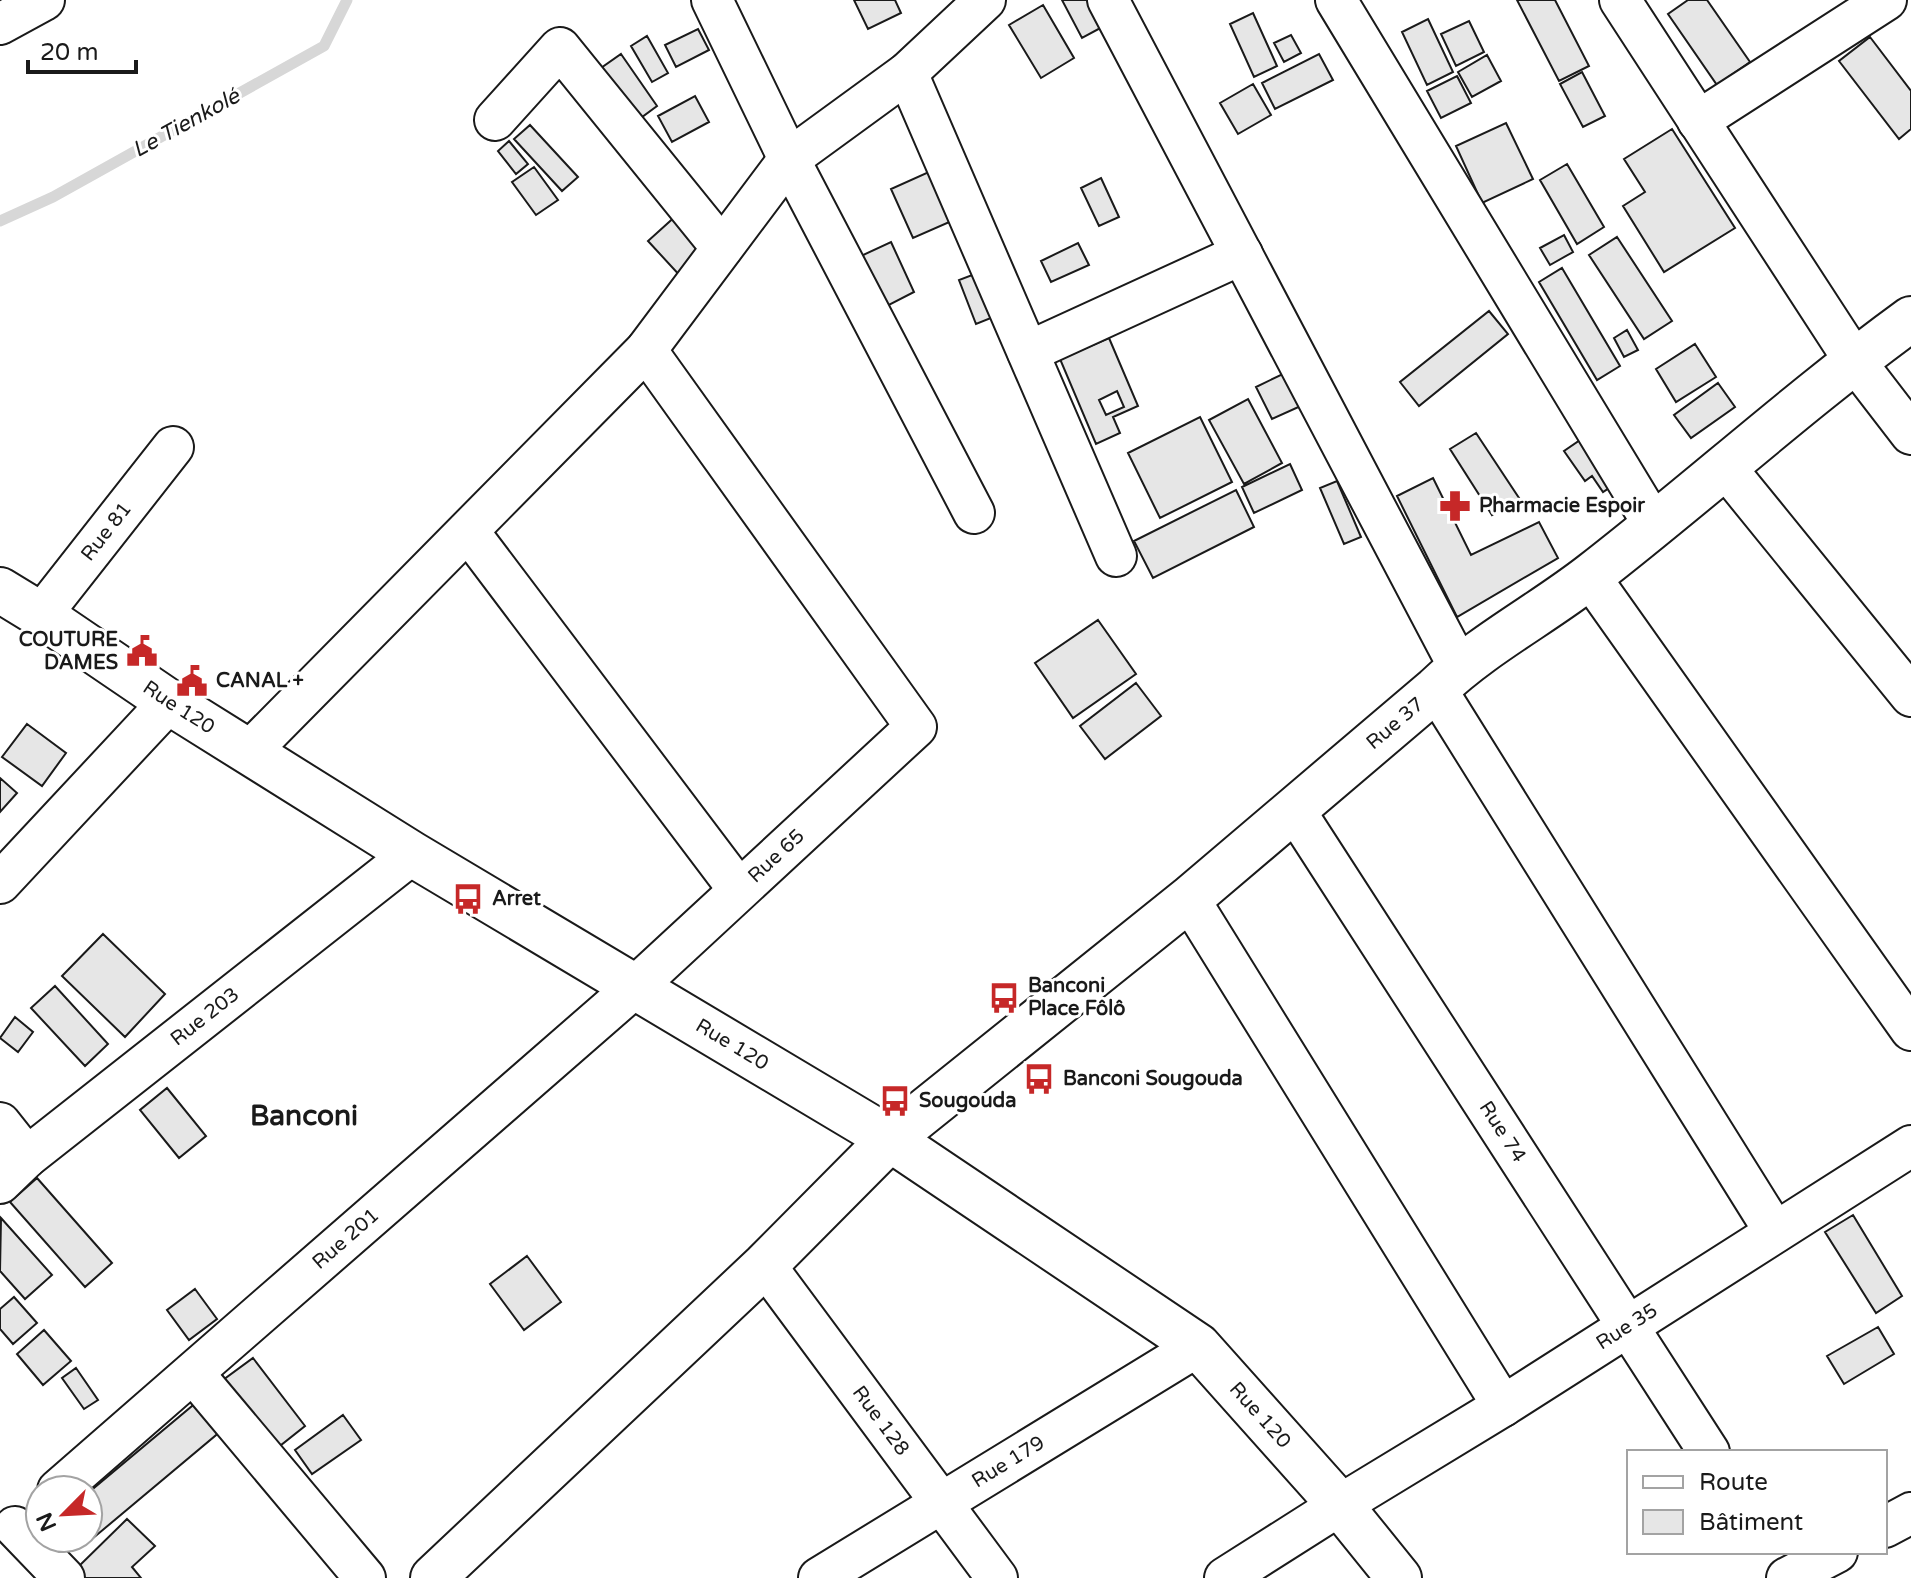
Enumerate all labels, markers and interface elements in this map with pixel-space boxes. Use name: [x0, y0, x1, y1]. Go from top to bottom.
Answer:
scale bar: [28, 24, 136, 74]
text: 20 m: [40, 38, 98, 67]
water label: Le Tienkolé: [128, 82, 245, 163]
pharmacy icon: Pharmacie Espoir: [1438, 489, 1472, 523]
place label: Pharmacie Espoir: [1479, 494, 1645, 518]
street label: Rue 81: [76, 497, 137, 566]
place label: COUTURE DAMES: [19, 628, 118, 675]
public building icon: COUTURE DAMES: [125, 634, 159, 668]
public building icon: CANAL +: [175, 664, 209, 698]
place label: CANAL +: [216, 669, 304, 693]
street label: Rue 120: [138, 676, 219, 740]
street label: Rue 37: [1362, 692, 1429, 755]
street label: Rue 65: [743, 824, 809, 888]
bus stop icon: Arret: [451, 882, 485, 916]
place label: Arret: [492, 887, 541, 911]
place label: Banconi Place Fôlô: [1028, 974, 1125, 1021]
bus stop icon: Banconi Place Fôlô: [987, 981, 1021, 1015]
street label: Rue 203: [166, 983, 244, 1051]
street label: Rue 120: [691, 1014, 773, 1076]
bus stop icon: Banconi Sougouda: [1022, 1062, 1056, 1096]
place label: Banconi Sougouda: [1063, 1067, 1243, 1091]
bus stop icon: Sougouda: [878, 1084, 912, 1118]
place label: Sougouda: [919, 1089, 1016, 1113]
street label: Rue 74: [1474, 1097, 1531, 1167]
district label: Banconi: [250, 1099, 358, 1133]
street label: Rue 201: [308, 1203, 384, 1275]
street label: Rue 35: [1592, 1299, 1662, 1355]
street label: Rue 120: [1224, 1377, 1296, 1453]
street label: Rue 128: [847, 1381, 914, 1460]
street label: Rue 179: [968, 1431, 1049, 1493]
legend: [1627, 1450, 1887, 1554]
text: Route: [1699, 1468, 1768, 1497]
north arrow: [24, 1474, 104, 1554]
text: N: [31, 1508, 62, 1535]
text: Bâtiment: [1699, 1508, 1803, 1537]

